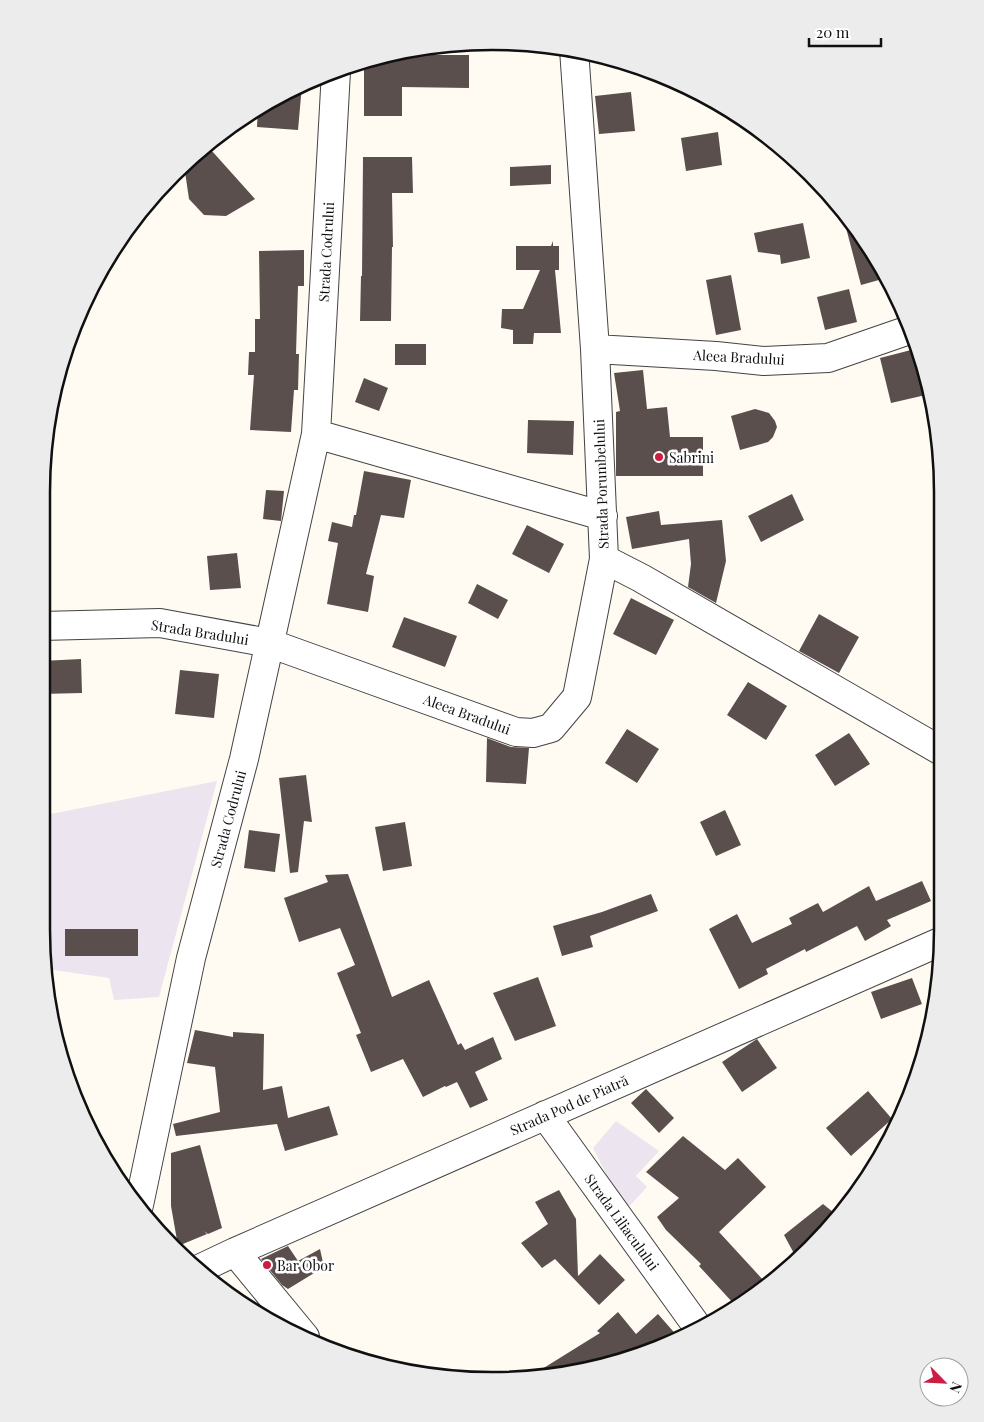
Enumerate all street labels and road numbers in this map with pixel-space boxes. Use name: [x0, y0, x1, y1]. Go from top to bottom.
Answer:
street label: Strada Codrului: [314, 201, 338, 303]
street label: Aleea Bradului: [692, 345, 785, 369]
street label: Strada Porumbelului: [589, 419, 613, 549]
street label: Strada Bradului: [150, 615, 250, 649]
street label: Aleea Bradului: [420, 689, 513, 739]
street label: Strada Codrului: [206, 768, 250, 870]
street label: Strada Pod de Piatră: [507, 1070, 631, 1140]
street label: Strada Liliaculului: [581, 1170, 663, 1274]

